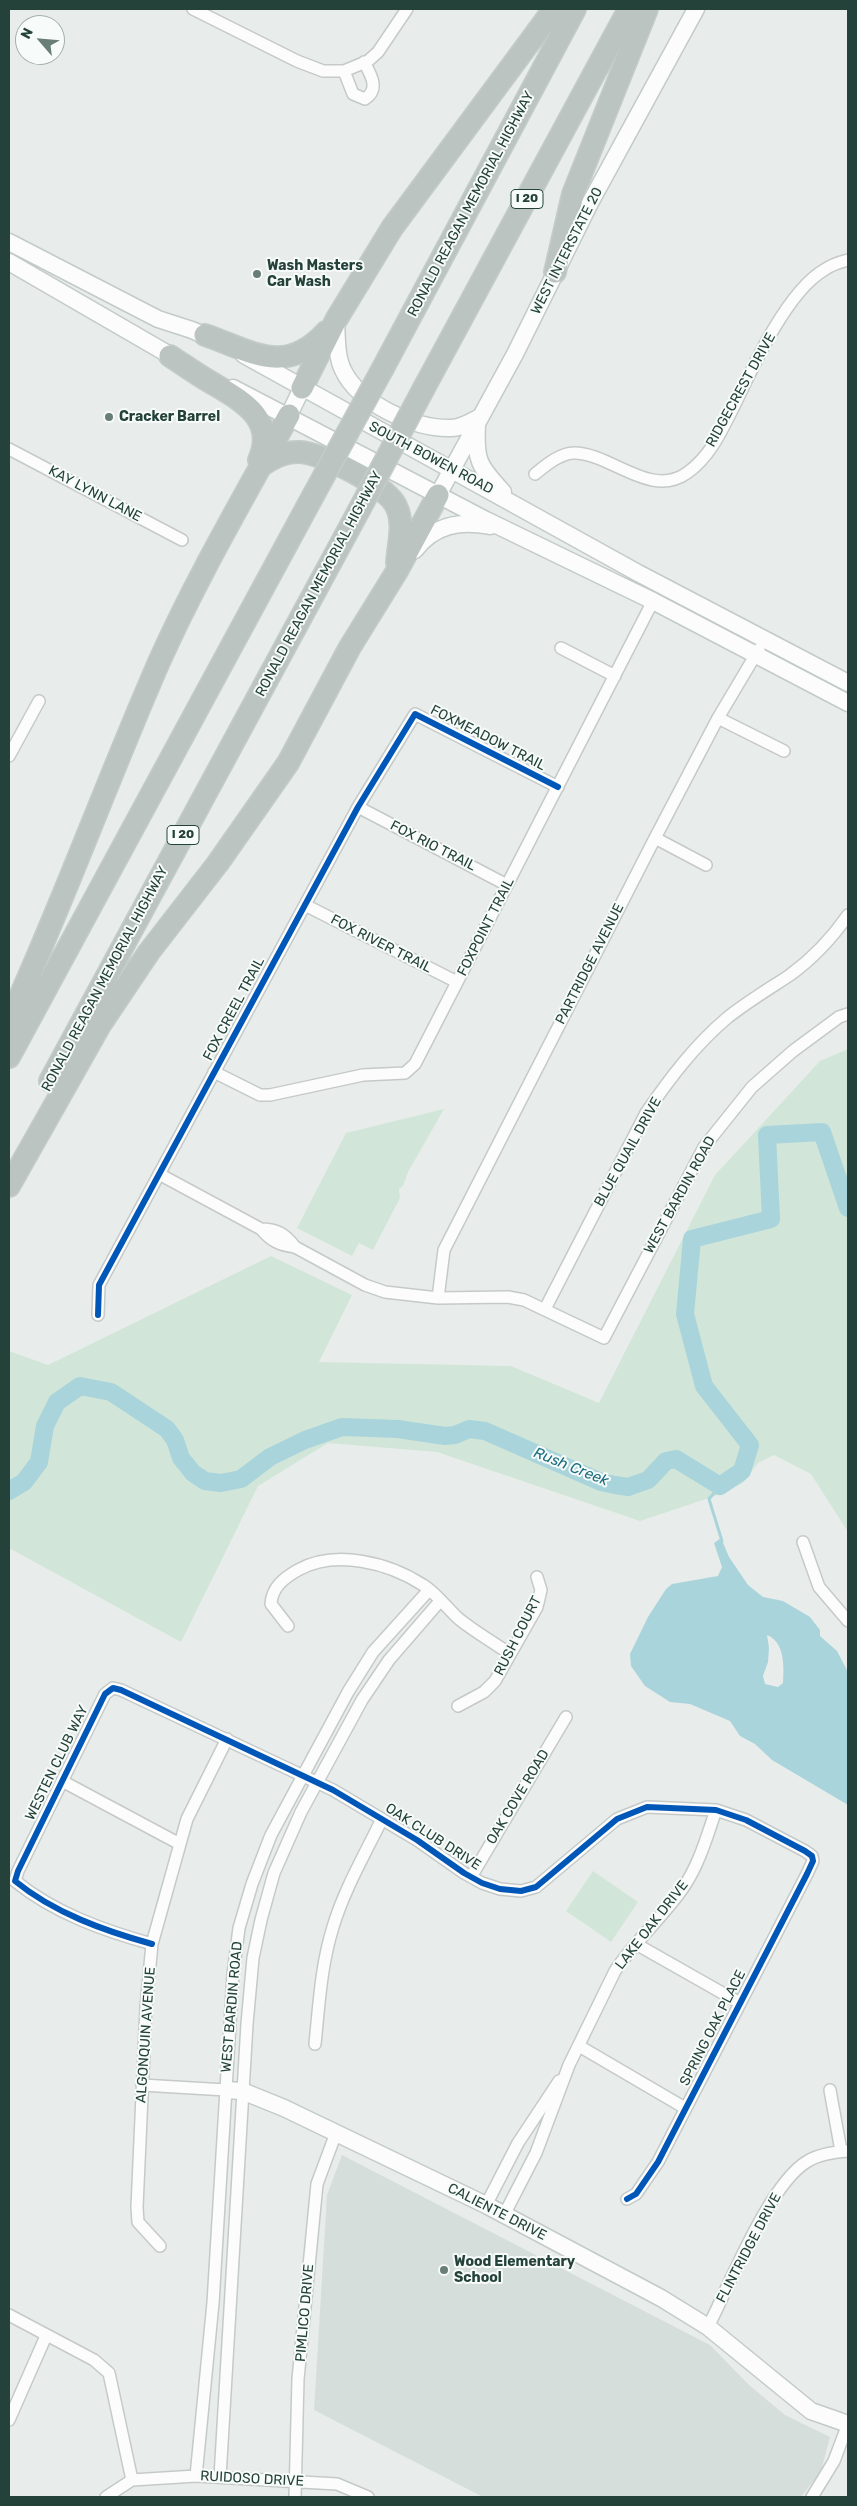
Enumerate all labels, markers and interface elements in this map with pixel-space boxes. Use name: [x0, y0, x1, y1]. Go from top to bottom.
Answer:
north arrow: [15, 15, 65, 65]
text: N: [17, 25, 37, 42]
street label: RONALD REAGAN MEMORIAL HIGHWAY: [404, 88, 538, 320]
street label: WEST INTERSTATE 20: [528, 185, 606, 317]
road number: I 20: [511, 190, 543, 208]
place label: Wash Masters Car Wash: [267, 258, 363, 290]
marker: Wash Masters Car Wash: [251, 268, 263, 280]
street label: RIDGECREST DRIVE: [703, 330, 779, 450]
place label: Cracker Barrel: [119, 409, 220, 425]
marker: Cracker Barrel: [103, 411, 115, 423]
street label: SOUTH BOWEN ROAD: [366, 418, 496, 498]
street label: KAY LYNN LANE: [46, 462, 144, 526]
street label: RONALD REAGAN MEMORIAL HIGHWAY: [252, 468, 386, 700]
street label: FOXMEADOW TRAIL: [428, 702, 548, 774]
street label: FOX RIO TRAIL: [387, 817, 479, 875]
road number: I 20: [167, 826, 199, 844]
street label: RONALD REAGAN MEMORIAL HIGHWAY: [38, 863, 172, 1095]
street label: FOXPOINT TRAIL: [454, 875, 518, 979]
street label: PARTRIDGE AVENUE: [552, 901, 628, 1027]
street label: FOX RIVER TRAIL: [328, 911, 434, 977]
street label: FOX CREEL TRAIL: [200, 954, 268, 1064]
street label: BLUE QUAIL DRIVE: [591, 1094, 665, 1210]
street label: WEST BARDIN ROAD: [641, 1133, 719, 1257]
water label: Rush Creek: [531, 1444, 611, 1490]
street label: RUSH COURT: [491, 1593, 545, 1679]
street label: WESTEN CLUB WAY: [22, 1703, 92, 1823]
street label: OAK COVE ROAD: [483, 1747, 553, 1847]
street label: OAK CLUB DRIVE: [382, 1800, 484, 1874]
street label: LAKE OAK DRIVE: [612, 1877, 692, 1973]
street label: WEST BARDIN ROAD: [218, 1941, 246, 2073]
street label: ALGONQUIN AVENUE: [133, 1966, 159, 2104]
street label: SPRING OAK PLACE: [677, 1967, 749, 2089]
street label: CALIENTE DRIVE: [445, 2180, 549, 2244]
street label: FLINTRIDGE DRIVE: [713, 2190, 785, 2306]
place label: Wood Elementary School: [454, 2254, 575, 2286]
street label: PIMLICO DRIVE: [292, 2263, 318, 2363]
marker: Wood Elementary School: [438, 2264, 450, 2276]
street label: RUIDOSO DRIVE: [200, 2468, 304, 2490]

